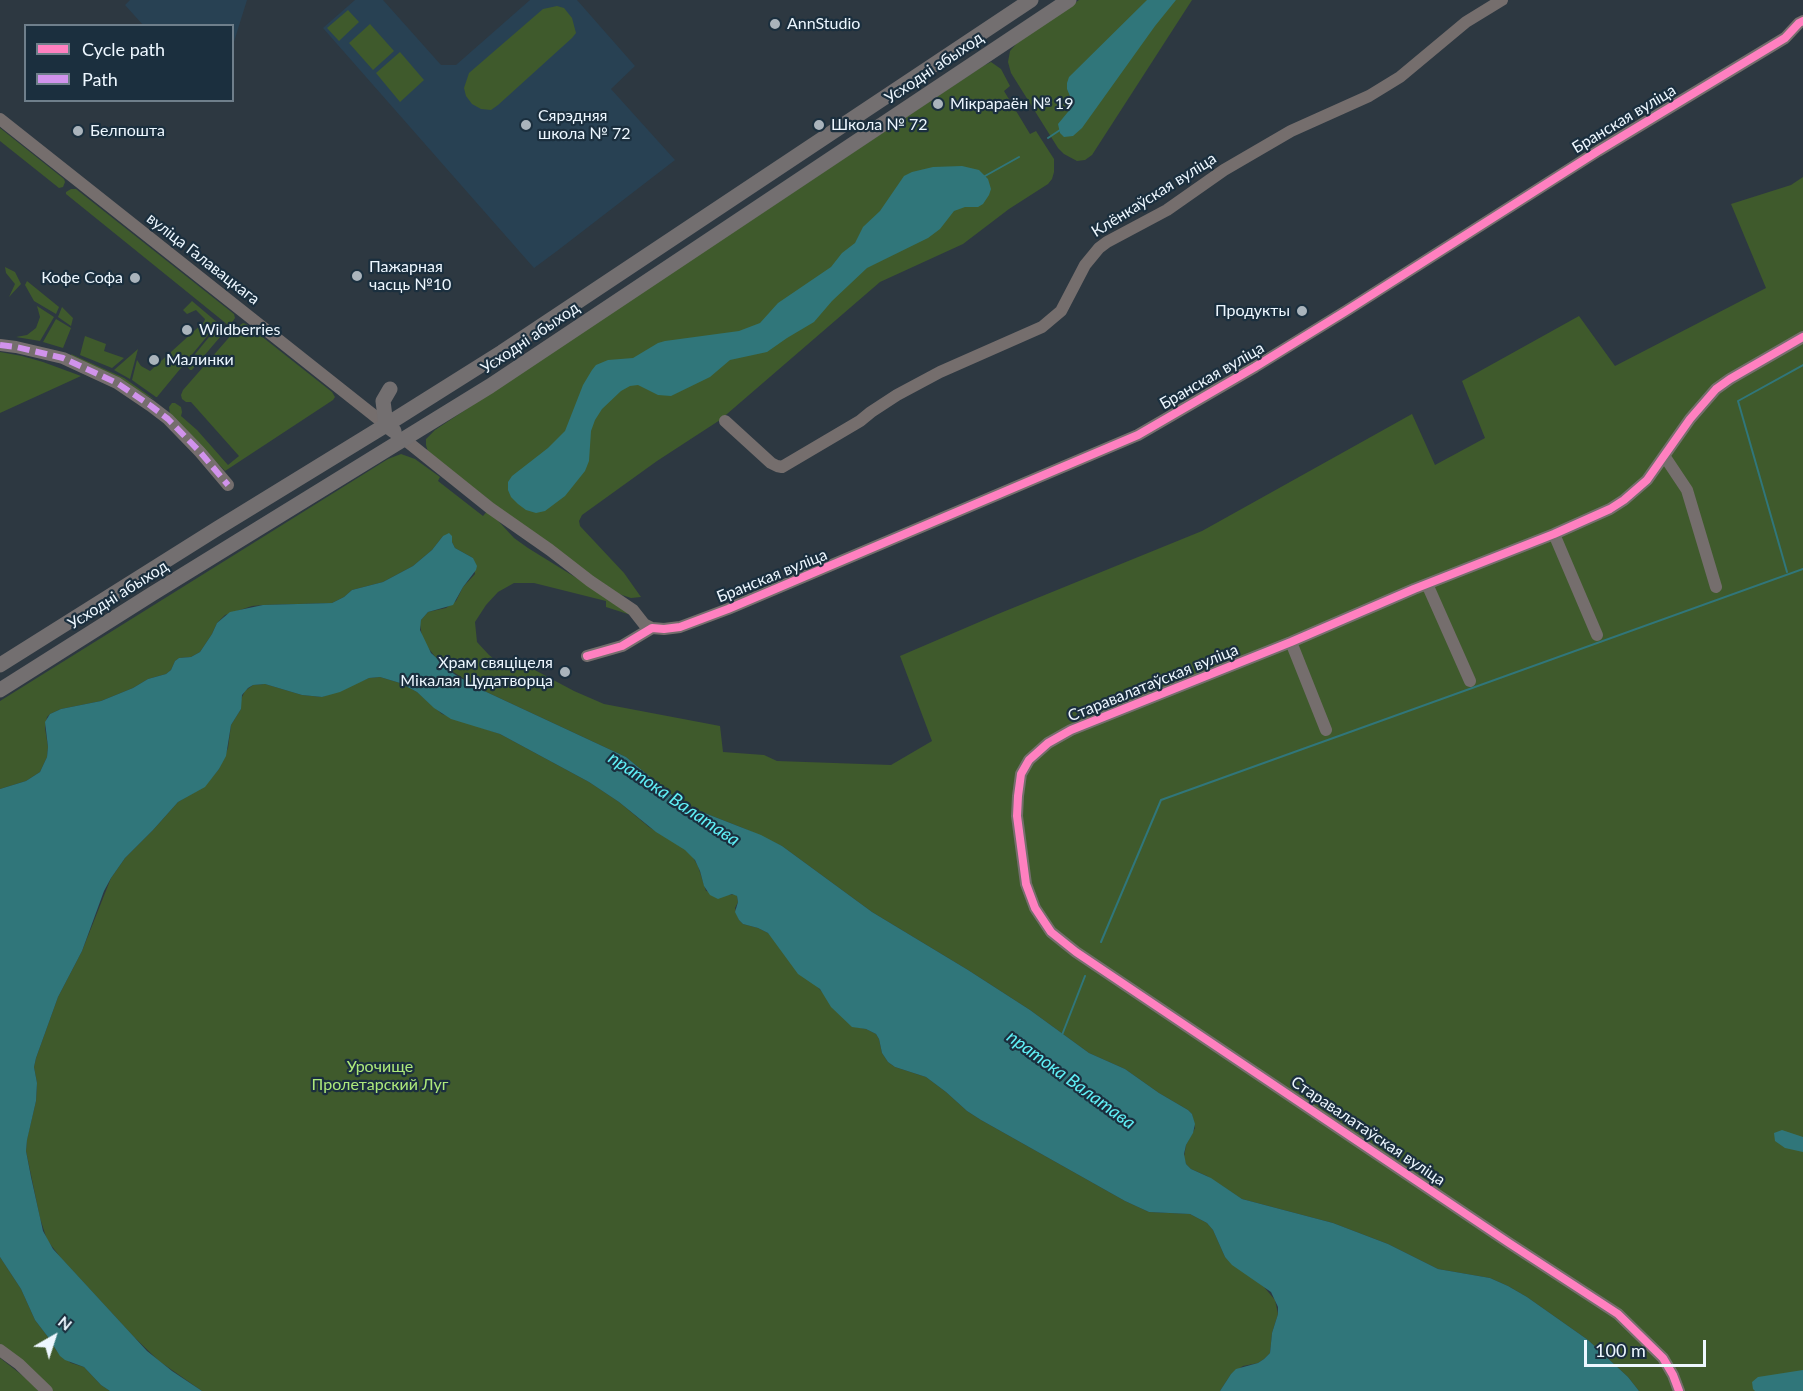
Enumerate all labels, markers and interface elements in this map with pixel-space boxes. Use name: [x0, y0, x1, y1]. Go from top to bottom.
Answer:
place label: AnnStudio: [787, 14, 860, 34]
marker: AnnStudio: [768, 17, 782, 31]
legend: [24, 24, 234, 102]
street label: Усходні абыход: [881, 28, 987, 108]
text: Cycle path: [82, 38, 165, 60]
text: Path: [82, 68, 118, 90]
street label: Бранская вуліца: [1569, 80, 1679, 158]
place label: Мікрараён № 19: [950, 94, 1073, 114]
marker: Мікрараён № 19: [931, 97, 945, 111]
place label: Сярэдняя школа № 72: [538, 106, 631, 144]
place label: Школа № 72: [831, 115, 927, 135]
marker: Сярэдняя школа № 72: [519, 118, 533, 132]
marker: Школа № 72: [812, 118, 826, 132]
place label: Белпошта: [90, 121, 165, 141]
marker: Белпошта: [71, 124, 85, 138]
street label: Клёнкаўская вуліца: [1088, 149, 1220, 241]
street label: вуліца Галавацкага: [143, 209, 263, 309]
place label: Пажарная часць №10: [369, 257, 451, 295]
place label: Кофе Софа: [41, 268, 123, 288]
marker: Пажарная часць №10: [350, 269, 364, 283]
marker: Кофе Софа: [128, 271, 142, 285]
street label: Усходні абыход: [477, 298, 583, 378]
place label: Продукты: [1215, 301, 1290, 321]
marker: Продукты: [1295, 304, 1309, 318]
place label: Wildberries: [199, 320, 280, 340]
marker: Wildberries: [180, 323, 194, 337]
street label: Бранская вуліца: [1156, 338, 1268, 414]
place label: Малинки: [166, 350, 234, 370]
marker: Малинки: [147, 353, 161, 367]
street label: Бранская вуліца: [714, 545, 830, 607]
street label: Усходні абыход: [64, 557, 172, 633]
street label: Старавалатаўская вуліца: [1065, 640, 1241, 726]
place label: Храм свяціцеля Мікалая Цудатворца: [400, 653, 553, 691]
marker: Храм свяціцеля Мікалая Цудатворца: [558, 665, 572, 679]
water label: пратока Валатава: [604, 747, 744, 851]
water label: пратока Валатава: [1003, 1026, 1139, 1134]
park label: Урочище Пролетарский Луг: [312, 1057, 448, 1095]
street label: Старавалатаўская вуліца: [1287, 1072, 1449, 1190]
north arrow: [24, 1307, 84, 1367]
text: N: [55, 1311, 76, 1334]
scale bar: [1587, 1328, 1708, 1366]
text: 100 m: [1595, 1339, 1646, 1361]

